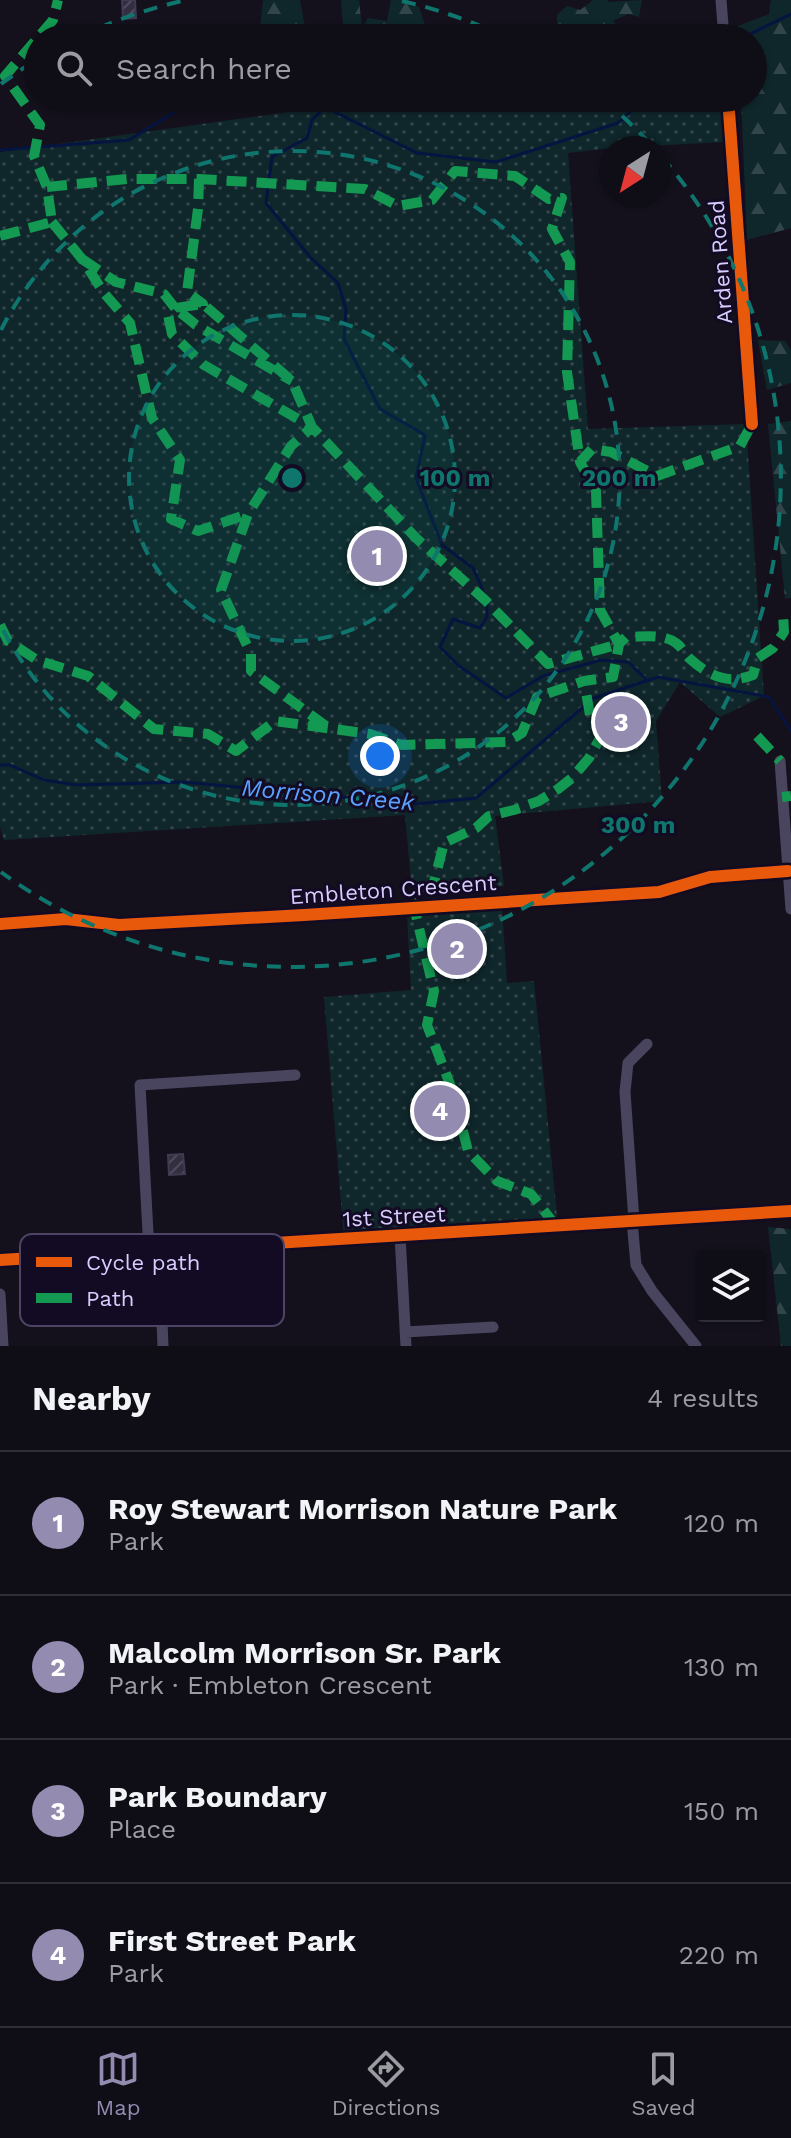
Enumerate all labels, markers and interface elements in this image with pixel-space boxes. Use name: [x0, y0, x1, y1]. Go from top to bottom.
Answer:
search box: [24, 24, 767, 112]
icon: search: [52, 46, 96, 90]
text: Search here: [116, 51, 292, 86]
north arrow: [599, 136, 671, 208]
street label: Arden Road: [704, 199, 737, 325]
centre of rings: [278, 464, 306, 492]
text: 100 m: [420, 464, 490, 492]
text: 200 m: [582, 464, 656, 492]
pin: 1: [351, 526, 403, 586]
pin: 3: [595, 692, 647, 752]
your location: [360, 736, 400, 776]
water label: Morrison Creek: [240, 774, 416, 817]
text: 300 m: [601, 811, 675, 839]
street label: Embleton Crescent: [289, 870, 497, 909]
pin: 2: [431, 919, 483, 979]
pin: 4: [414, 1081, 466, 1141]
street label: 1st Street: [342, 1201, 446, 1232]
legend: [20, 1234, 284, 1326]
text: Cycle path: [86, 1250, 200, 1275]
map controls: [695, 1250, 767, 1322]
button: layers: [695, 1250, 767, 1322]
text: Path: [86, 1286, 134, 1311]
text: Nearby: [32, 1378, 151, 1418]
text: 4 results: [647, 1383, 759, 1413]
text: Roy Stewart Morrison Nature Park: [108, 1491, 617, 1526]
text: 1: [52, 1508, 64, 1538]
text: 120 m: [684, 1508, 759, 1538]
text: Park: [108, 1526, 164, 1556]
text: Malcolm Morrison Sr. Park: [108, 1635, 501, 1670]
text: 2: [50, 1652, 66, 1682]
text: 130 m: [684, 1652, 759, 1682]
text: Park · Embleton Crescent: [108, 1670, 432, 1700]
text: Park Boundary: [108, 1779, 327, 1814]
text: 3: [50, 1796, 66, 1826]
text: 150 m: [684, 1796, 759, 1826]
text: Place: [108, 1814, 176, 1844]
text: First Street Park: [108, 1923, 356, 1958]
text: 4: [50, 1940, 66, 1970]
text: 220 m: [679, 1940, 759, 1970]
text: Park: [108, 1958, 164, 1988]
tab: Map: [96, 2047, 140, 2120]
tab: Directions: [332, 2047, 440, 2120]
tab: Saved: [632, 2047, 695, 2120]

